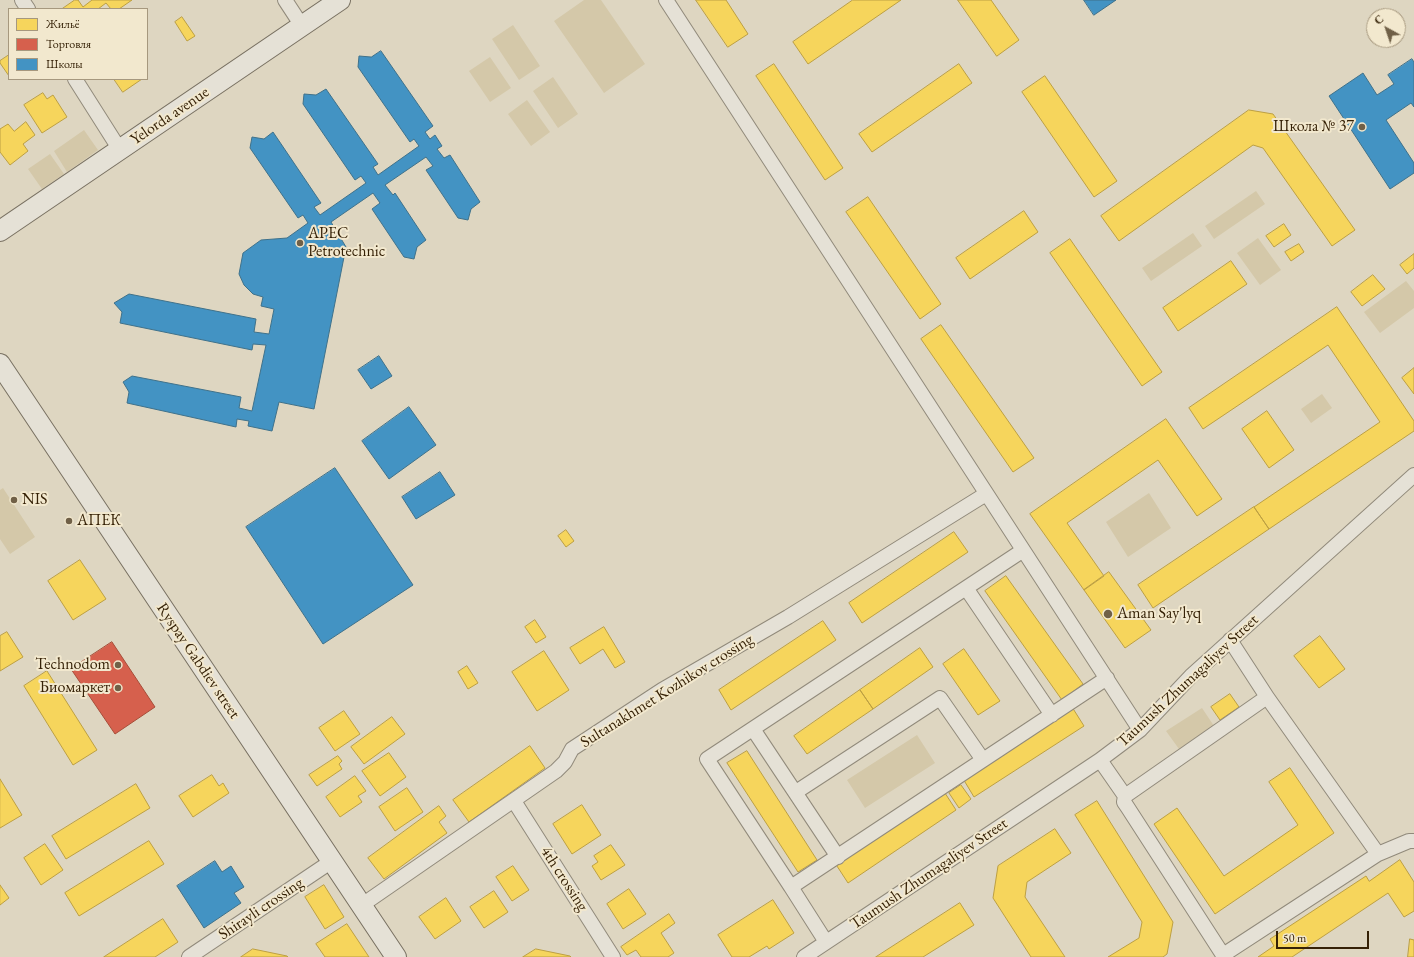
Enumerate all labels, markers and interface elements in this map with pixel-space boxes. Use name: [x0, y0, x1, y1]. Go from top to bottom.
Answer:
legend: [8, 8, 148, 80]
north arrow: [1366, 8, 1406, 48]
text: С: [1371, 12, 1386, 27]
text: Жильё: [46, 16, 79, 32]
text: Торговля: [46, 36, 91, 52]
text: Школы: [46, 56, 83, 72]
street label: Yelorda avenue: [127, 83, 213, 149]
place label: Школа № 37: [1273, 117, 1354, 137]
marker: Школа № 37: [1357, 122, 1367, 132]
place label: APEC Petrotechnic: [308, 224, 385, 262]
marker: APEC Petrotechnic: [295, 238, 305, 248]
place label: NIS: [22, 490, 48, 510]
marker: NIS: [9, 495, 19, 505]
place label: АПЕК: [77, 511, 121, 531]
marker: АПЕК: [64, 516, 74, 526]
street label: Ryspay Gabdiev street: [152, 599, 244, 723]
place label: Aman Say'lyq: [1117, 604, 1201, 624]
marker: Aman Say'lyq: [1102, 608, 1114, 620]
street label: Taumush Zhumagaliyev Street: [1114, 611, 1262, 751]
street label: Sultanakhmet Kozhikov crossing: [577, 630, 757, 752]
place label: Technodom: [35, 655, 110, 675]
marker: Technodom: [113, 660, 123, 670]
place label: Биомаркет: [40, 678, 110, 698]
marker: Биомаркет: [113, 683, 123, 693]
street label: Taumush Zhumagaliyev Street: [847, 814, 1011, 934]
street label: 4th crossing: [536, 843, 592, 915]
street label: Shirayli crossing: [215, 874, 307, 944]
scale bar: [1278, 923, 1371, 949]
text: 50 m: [1283, 930, 1306, 946]

